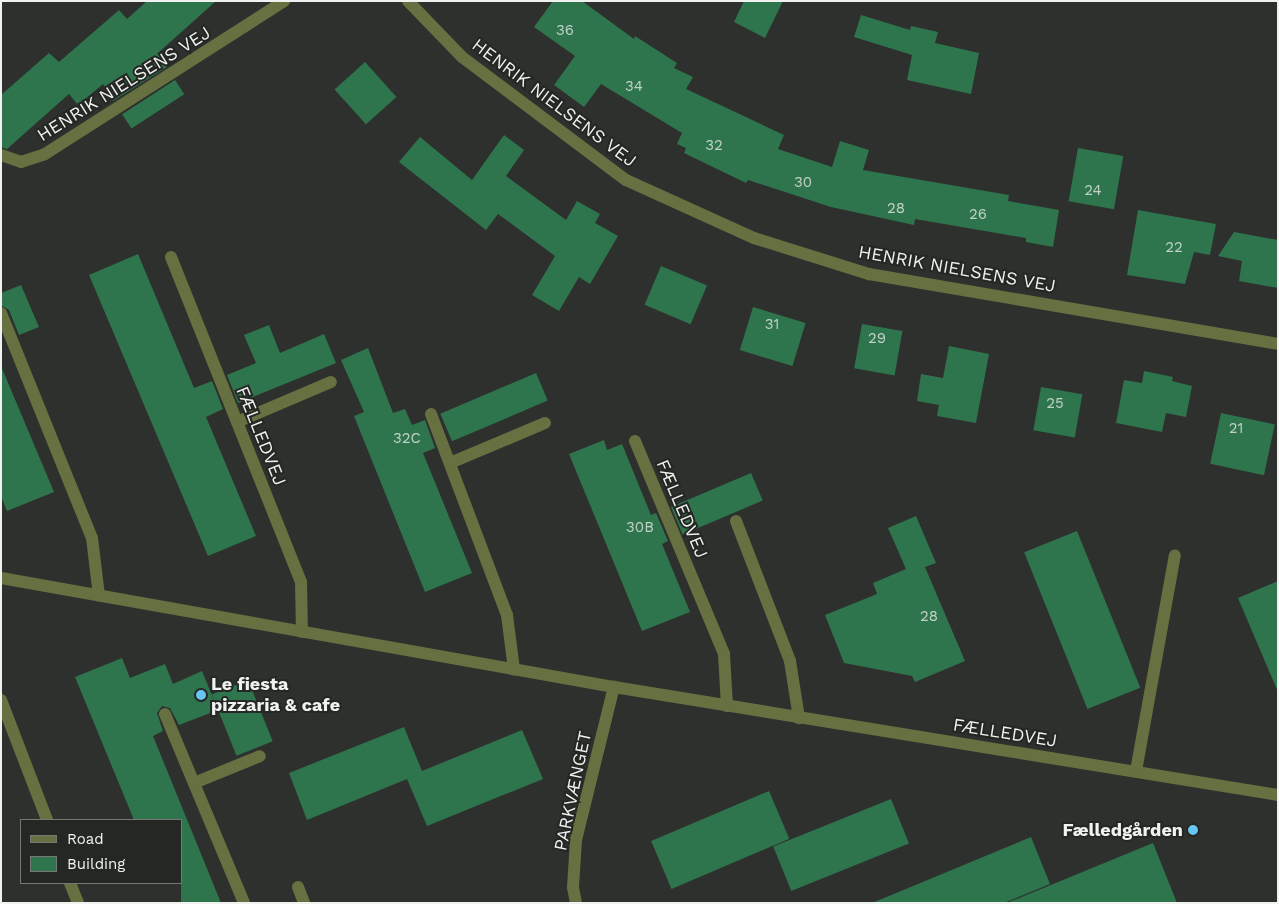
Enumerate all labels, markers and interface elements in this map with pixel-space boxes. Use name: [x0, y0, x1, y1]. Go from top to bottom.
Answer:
street label: HENRIK NIELSENS VEJ: [33, 22, 215, 146]
house number: 36: [556, 22, 574, 40]
street label: HENRIK NIELSENS VEJ: [467, 34, 641, 172]
house number: 34: [625, 78, 643, 96]
house number: 32: [705, 137, 723, 155]
house number: 30: [794, 174, 812, 192]
house number: 24: [1084, 182, 1102, 200]
house number: 28: [887, 200, 905, 218]
house number: 26: [969, 206, 987, 224]
house number: 22: [1165, 239, 1183, 257]
street label: HENRIK NIELSENS VEJ: [856, 241, 1058, 297]
house number: 31: [765, 316, 779, 334]
house number: 29: [868, 330, 886, 348]
street label: FÆLLEDVEJ: [231, 383, 291, 489]
house number: 25: [1046, 395, 1064, 413]
house number: 21: [1229, 420, 1243, 438]
house number: 32C: [393, 430, 421, 448]
street label: FÆLLEDVEJ: [652, 456, 712, 562]
house number: 30B: [626, 519, 654, 537]
house number: 28: [920, 608, 938, 626]
place label: Le fiesta pizzaria & cafe: [211, 674, 340, 716]
marker: Le fiesta pizzaria & cafe: [195, 689, 207, 701]
street label: FÆLLEDVEJ: [951, 714, 1059, 752]
street label: PARKVÆNGET: [550, 729, 596, 853]
legend: [20, 819, 182, 884]
place label: Fælledgården: [1063, 819, 1183, 841]
marker: Fælledgården: [1187, 824, 1199, 836]
text: Road: [67, 830, 104, 848]
text: Building: [67, 855, 125, 873]

